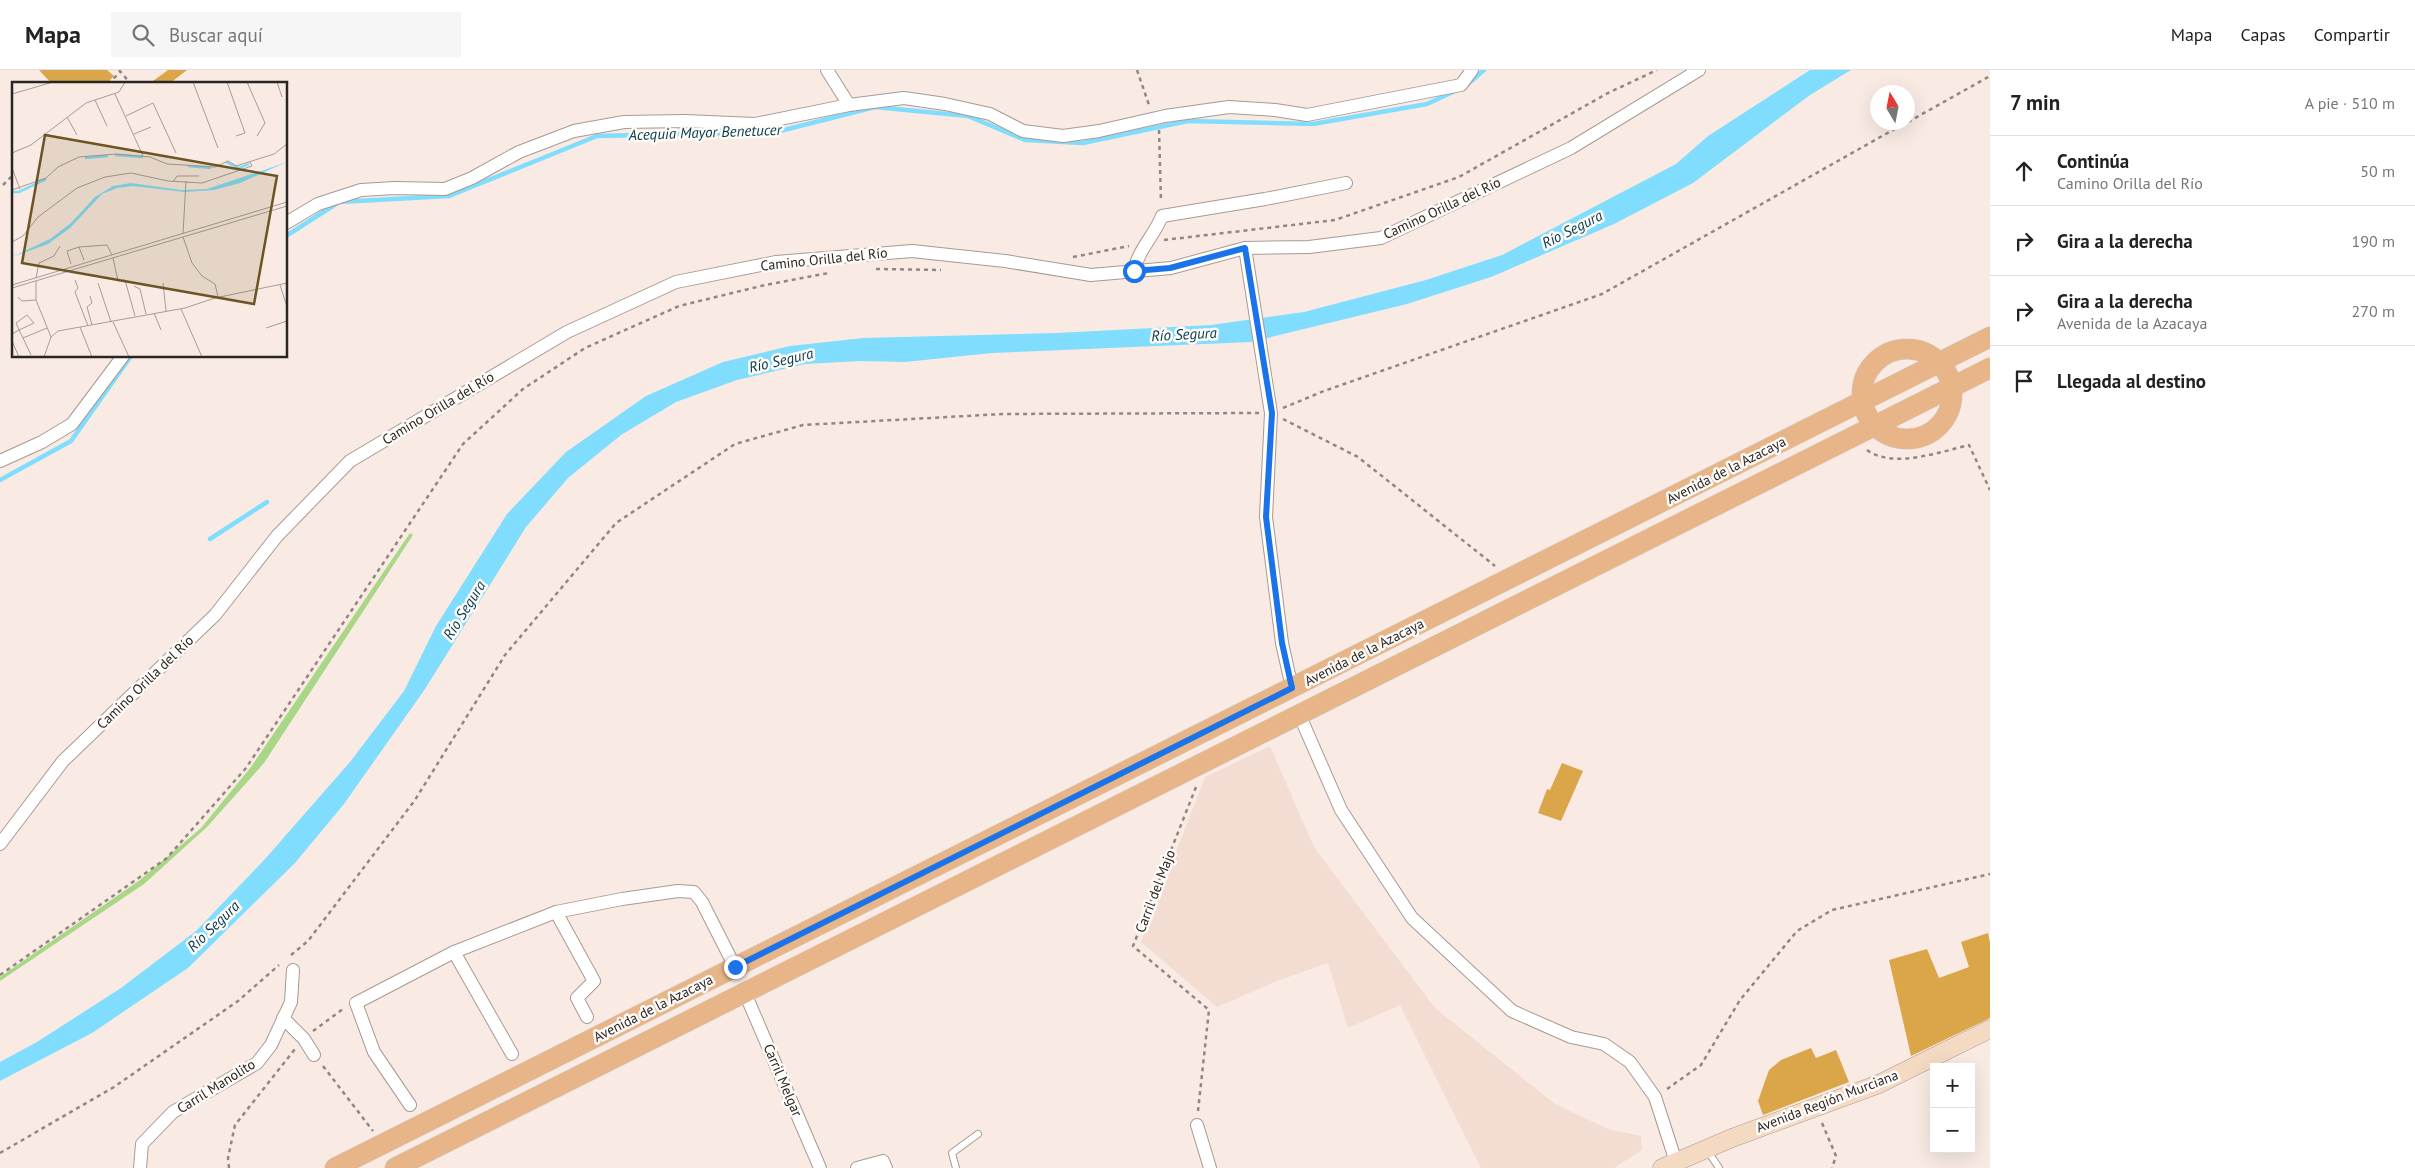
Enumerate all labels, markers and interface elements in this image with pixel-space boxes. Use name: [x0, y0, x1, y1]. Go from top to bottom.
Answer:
search box: [111, 12, 461, 57]
text: Mapa: [25, 19, 81, 50]
icon: search: [129, 21, 157, 49]
text: Buscar aquí: [169, 23, 263, 47]
text: Mapa: [2171, 23, 2213, 46]
text: Capas: [2241, 23, 2286, 46]
text: Compartir: [2314, 23, 2390, 46]
inset map: [12, 82, 288, 358]
north arrow: [1870, 85, 1915, 130]
text: 7 min: [2010, 89, 2060, 116]
text: A pie · 510 m: [2305, 93, 2395, 113]
water label: Acequia Mayor Benetucer: [627, 120, 783, 144]
text: Continúa: [2057, 149, 2129, 173]
icon: ahead: [2010, 157, 2038, 185]
text: 50 m: [2360, 161, 2395, 181]
street label: Camino Orilla del Río: [1380, 173, 1504, 243]
text: Camino Orilla del Río: [2057, 173, 2203, 193]
water label: Río Segura: [1538, 205, 1606, 252]
icon: right: [2010, 227, 2038, 255]
text: Gira a la derecha: [2057, 229, 2193, 253]
text: 190 m: [2352, 231, 2395, 251]
street label: Camino Orilla del Río: [760, 243, 888, 275]
route start: [1123, 260, 1146, 283]
text: Gira a la derecha: [2057, 289, 2193, 313]
icon: right: [2010, 297, 2038, 325]
text: 270 m: [2352, 301, 2395, 321]
text: Avenida de la Azacaya: [2057, 313, 2207, 333]
water label: Río Segura: [1151, 323, 1218, 345]
water label: Río Segura: [747, 343, 816, 377]
street label: Camino Orilla del Río: [379, 367, 497, 449]
icon: arrive: [2010, 367, 2038, 395]
text: Llegada al destino: [2057, 369, 2206, 393]
street label: Avenida de la Azacaya: [1663, 432, 1789, 508]
water label: Río Segura: [439, 577, 490, 643]
street label: Avenida de la Azacaya: [1301, 614, 1427, 690]
street label: Camino Orilla del Río: [93, 631, 197, 733]
street label: Carril del Majo: [1131, 847, 1179, 935]
water label: Río Segura: [183, 896, 244, 956]
route end: [724, 956, 747, 979]
street label: Avenida de la Azacaya: [590, 970, 716, 1046]
street label: Carril Melgar: [760, 1041, 806, 1119]
street label: Carril Manolito: [174, 1055, 258, 1117]
map controls: [1930, 1063, 1975, 1153]
button: +: [1930, 1063, 1975, 1108]
street label: Avenida Región Murciana: [1753, 1066, 1901, 1136]
button: −: [1930, 1108, 1975, 1153]

